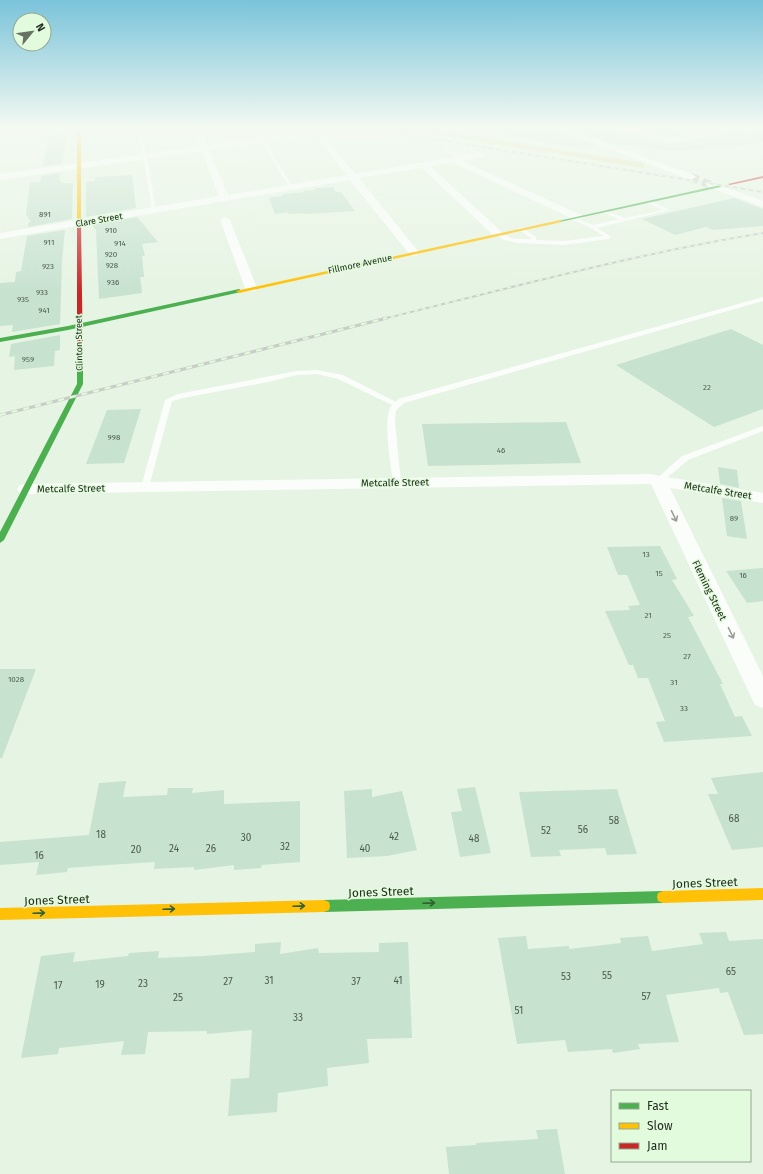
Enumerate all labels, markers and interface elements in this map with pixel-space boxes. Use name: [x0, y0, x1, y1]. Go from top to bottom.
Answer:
north arrow: [12, 12, 52, 52]
text: N: [33, 21, 48, 34]
house number: 891: [39, 210, 51, 219]
street label: Clare Street: [75, 211, 124, 229]
house number: 910: [105, 226, 118, 235]
house number: 911: [44, 238, 54, 247]
house number: 914: [114, 239, 127, 248]
house number: 920: [105, 250, 118, 259]
street label: Fillmore Avenue: [327, 252, 393, 276]
house number: 928: [106, 261, 119, 270]
house number: 923: [42, 262, 54, 271]
house number: 936: [107, 278, 119, 287]
house number: 933: [36, 288, 48, 297]
house number: 935: [17, 295, 29, 304]
house number: 941: [38, 306, 50, 315]
street label: Clinton Street: [74, 314, 84, 371]
house number: 959: [22, 355, 34, 364]
house number: 22: [703, 383, 711, 392]
house number: 998: [108, 433, 121, 442]
house number: 46: [497, 446, 505, 455]
street label: Metcalfe Street: [361, 476, 430, 490]
street label: Metcalfe Street: [683, 480, 753, 502]
street label: Metcalfe Street: [37, 482, 106, 496]
one-way arrow: [671, 509, 679, 521]
house number: 89: [730, 514, 738, 523]
house number: 13: [642, 550, 650, 559]
street label: Fleming Street: [689, 558, 729, 623]
house number: 15: [655, 569, 663, 578]
house number: 16: [739, 571, 747, 580]
house number: 21: [644, 611, 652, 620]
one-way arrow: [728, 626, 735, 638]
house number: 25: [663, 631, 671, 640]
house number: 27: [683, 652, 691, 661]
house number: 1028: [8, 675, 25, 684]
house number: 31: [670, 678, 678, 687]
house number: 33: [680, 704, 688, 713]
house number: 68: [729, 813, 740, 825]
house number: 58: [609, 815, 620, 827]
house number: 56: [578, 824, 588, 836]
house number: 52: [541, 825, 551, 837]
house number: 18: [96, 829, 106, 841]
house number: 42: [389, 831, 399, 843]
house number: 30: [241, 832, 252, 844]
house number: 48: [469, 833, 480, 845]
house number: 32: [280, 841, 290, 853]
house number: 24: [169, 843, 180, 855]
house number: 26: [206, 843, 216, 855]
house number: 40: [360, 843, 371, 855]
house number: 20: [131, 844, 142, 856]
house number: 16: [34, 850, 44, 862]
street label: Jones Street: [672, 875, 739, 891]
street label: Jones Street: [348, 884, 415, 900]
street label: Jones Street: [24, 892, 91, 908]
one-way arrow: [422, 899, 435, 906]
one-way arrow: [292, 902, 305, 910]
one-way arrow: [162, 906, 175, 913]
one-way arrow: [32, 909, 45, 917]
house number: 65: [726, 966, 736, 978]
house number: 55: [602, 970, 612, 982]
house number: 53: [561, 971, 571, 983]
house number: 31: [264, 975, 274, 987]
house number: 41: [393, 975, 403, 987]
house number: 27: [223, 976, 233, 988]
house number: 37: [351, 976, 361, 988]
house number: 23: [138, 978, 148, 990]
house number: 19: [95, 979, 105, 991]
house number: 17: [54, 980, 63, 992]
house number: 57: [641, 991, 651, 1003]
house number: 25: [173, 992, 183, 1004]
house number: 51: [515, 1005, 523, 1017]
house number: 33: [293, 1012, 303, 1024]
legend: [611, 1090, 751, 1162]
text: Fast: [647, 1099, 669, 1113]
text: Slow: [647, 1119, 673, 1133]
text: Jam: [647, 1139, 667, 1153]

